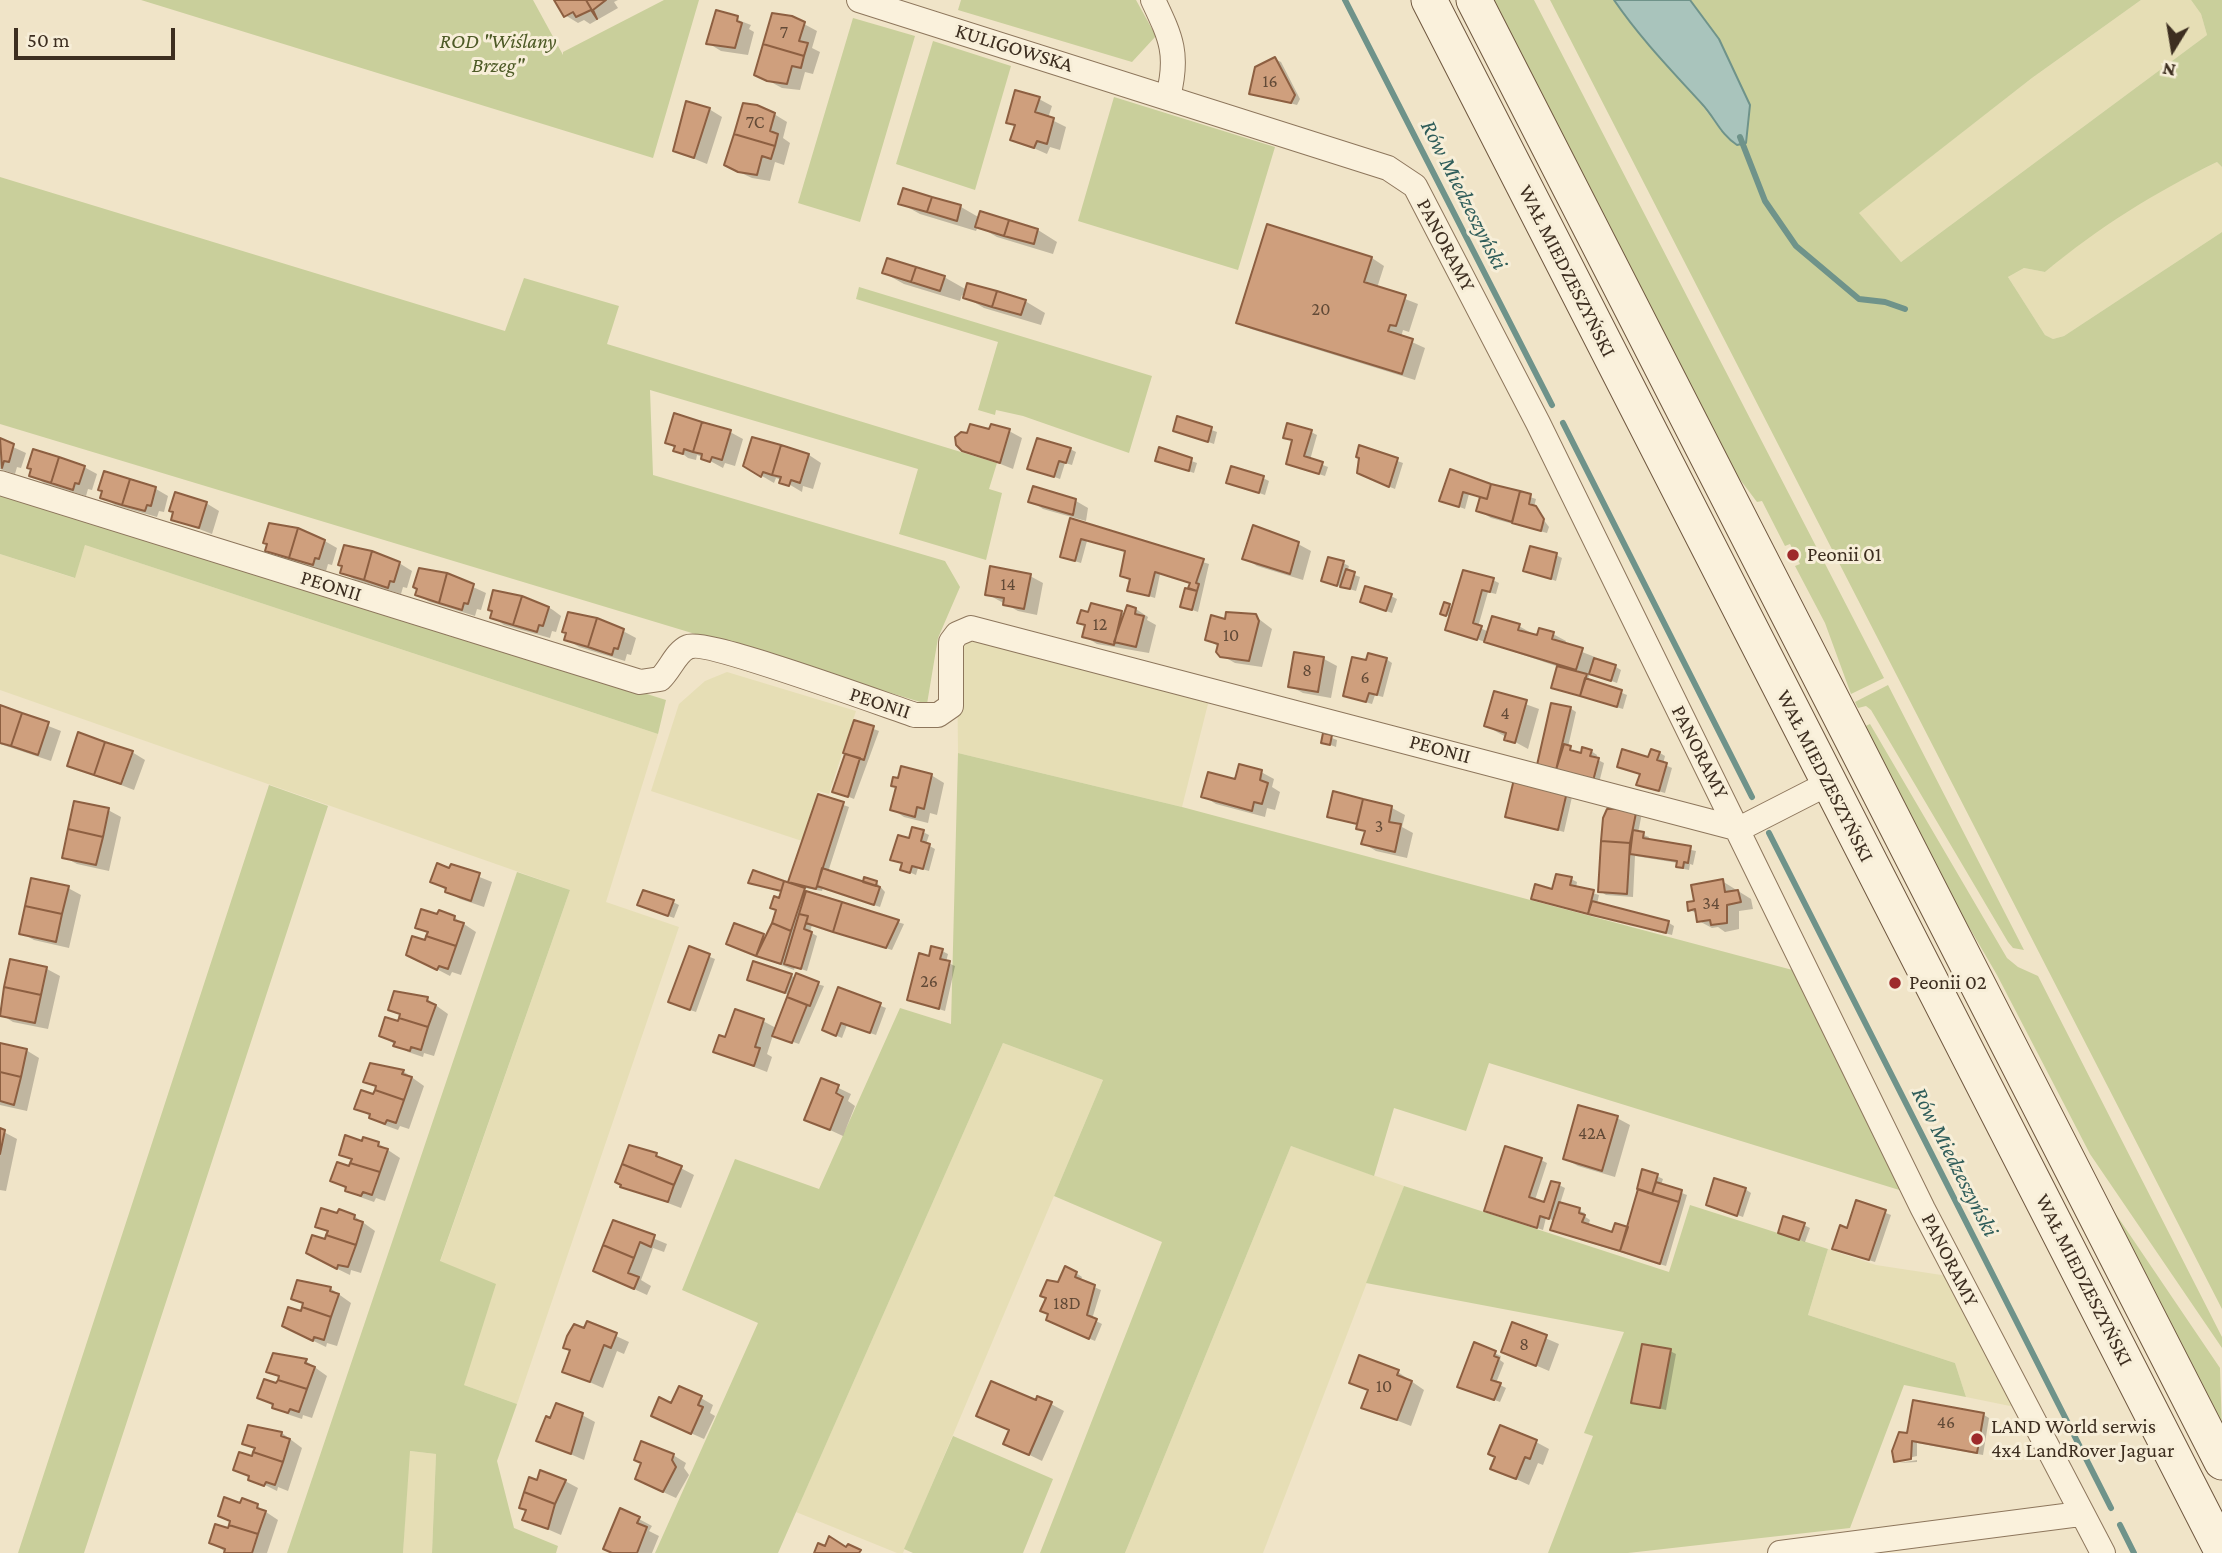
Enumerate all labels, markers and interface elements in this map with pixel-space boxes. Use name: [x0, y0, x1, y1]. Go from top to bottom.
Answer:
scale bar: [18, 14, 178, 58]
north arrow: [2138, 14, 2208, 84]
street label: KULIGOWSKA: [952, 18, 1076, 78]
house number: 7: [780, 21, 788, 43]
text: 50 m: [27, 28, 70, 52]
park label: ROD "Wiślany Brzeg": [439, 29, 557, 79]
text: N: [2161, 59, 2177, 82]
house number: 16: [1262, 70, 1278, 92]
house number: 7C: [746, 111, 764, 133]
water label: Rów Miedzeszyński: [1414, 116, 1514, 274]
street label: WAŁ MIEDZESZYŃSKI: [1513, 181, 1621, 361]
street label: PANORAMY: [1411, 194, 1481, 296]
house number: 20: [1312, 298, 1330, 320]
place label: Peonii 01: [1807, 542, 1882, 568]
marker: Peonii 01: [1785, 547, 1801, 563]
street label: PEONII: [297, 565, 365, 607]
house number: 14: [1000, 573, 1016, 595]
house number: 12: [1093, 613, 1107, 635]
house number: 10: [1223, 624, 1239, 646]
house number: 8: [1302, 659, 1312, 681]
house number: 6: [1360, 666, 1370, 688]
street label: PEONII: [846, 681, 914, 725]
street label: WAŁ MIEDZESZYŃSKI: [1771, 686, 1879, 866]
street label: PANORAMY: [1666, 701, 1734, 803]
house number: 4: [1500, 702, 1510, 724]
street label: PEONII: [1407, 729, 1473, 769]
house number: 3: [1375, 815, 1383, 837]
house number: 34: [1702, 892, 1720, 914]
house number: 26: [920, 970, 938, 992]
place label: Peonii 02: [1909, 970, 1987, 996]
marker: Peonii 02: [1887, 975, 1903, 991]
water label: Rów Miedzeszyński: [1905, 1083, 2005, 1241]
house number: 42A: [1578, 1122, 1606, 1144]
street label: WAŁ MIEDZESZYŃSKI: [2030, 1190, 2138, 1370]
street label: PANORAMY: [1916, 1209, 1984, 1311]
house number: 18D: [1053, 1292, 1081, 1314]
house number: 8: [1519, 1333, 1529, 1355]
house number: 10: [1376, 1375, 1392, 1397]
house number: 46: [1937, 1411, 1955, 1433]
place label: LAND World serwis 4x4 LandRover Jaguar: [1991, 1414, 2174, 1464]
marker: LAND World serwis 4x4 LandRover Jaguar: [1969, 1431, 1985, 1447]

